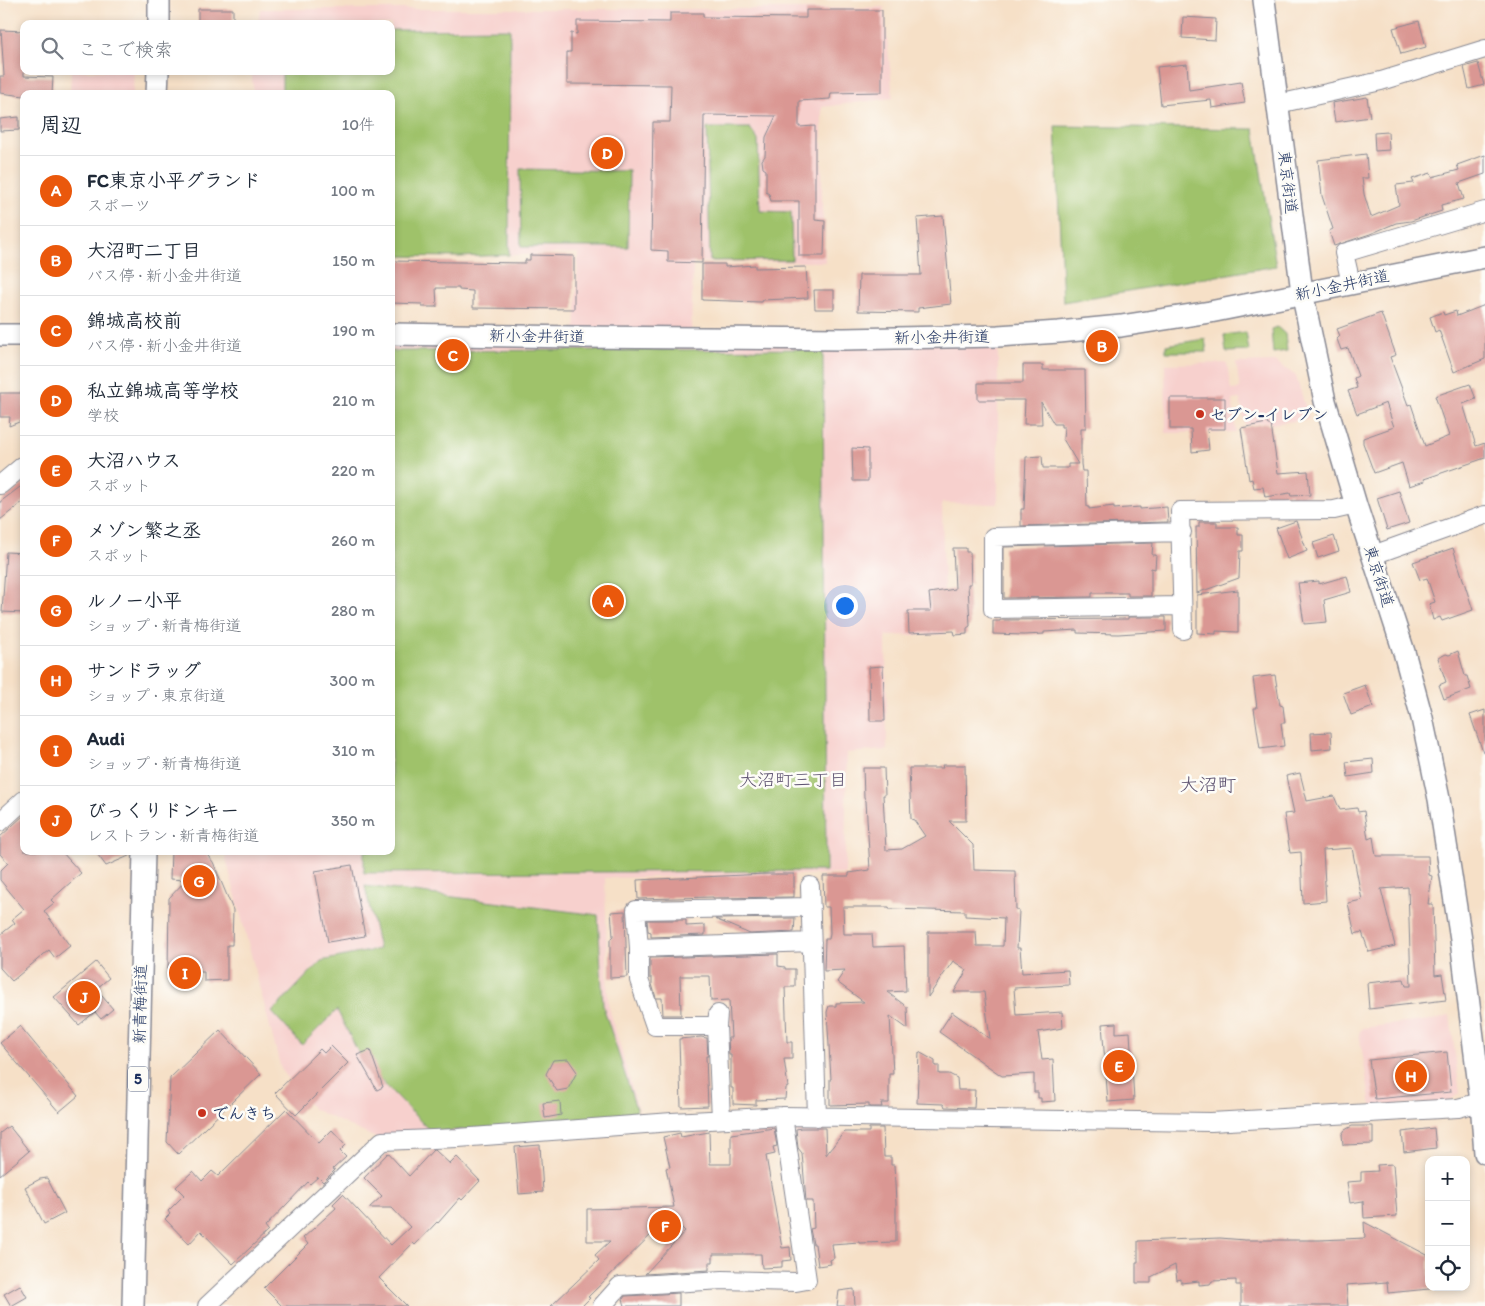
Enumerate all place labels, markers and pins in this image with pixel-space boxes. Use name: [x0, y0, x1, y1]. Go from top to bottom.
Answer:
pin: D: [591, 134, 623, 172]
pin: B: [1086, 327, 1118, 365]
pin: C: [437, 336, 469, 374]
place label: セブン-イレブン: [1210, 405, 1328, 424]
marker: セブン-イレブン: [1194, 408, 1206, 420]
pin: A: [592, 582, 624, 620]
pin: G: [183, 862, 215, 900]
pin: I: [169, 954, 201, 992]
pin: J: [68, 978, 100, 1016]
pin: E: [1103, 1047, 1135, 1085]
pin: H: [1395, 1057, 1427, 1095]
place label: でんきち: [212, 1104, 276, 1123]
marker: でんきち: [196, 1107, 208, 1119]
pin: F: [649, 1207, 681, 1245]

